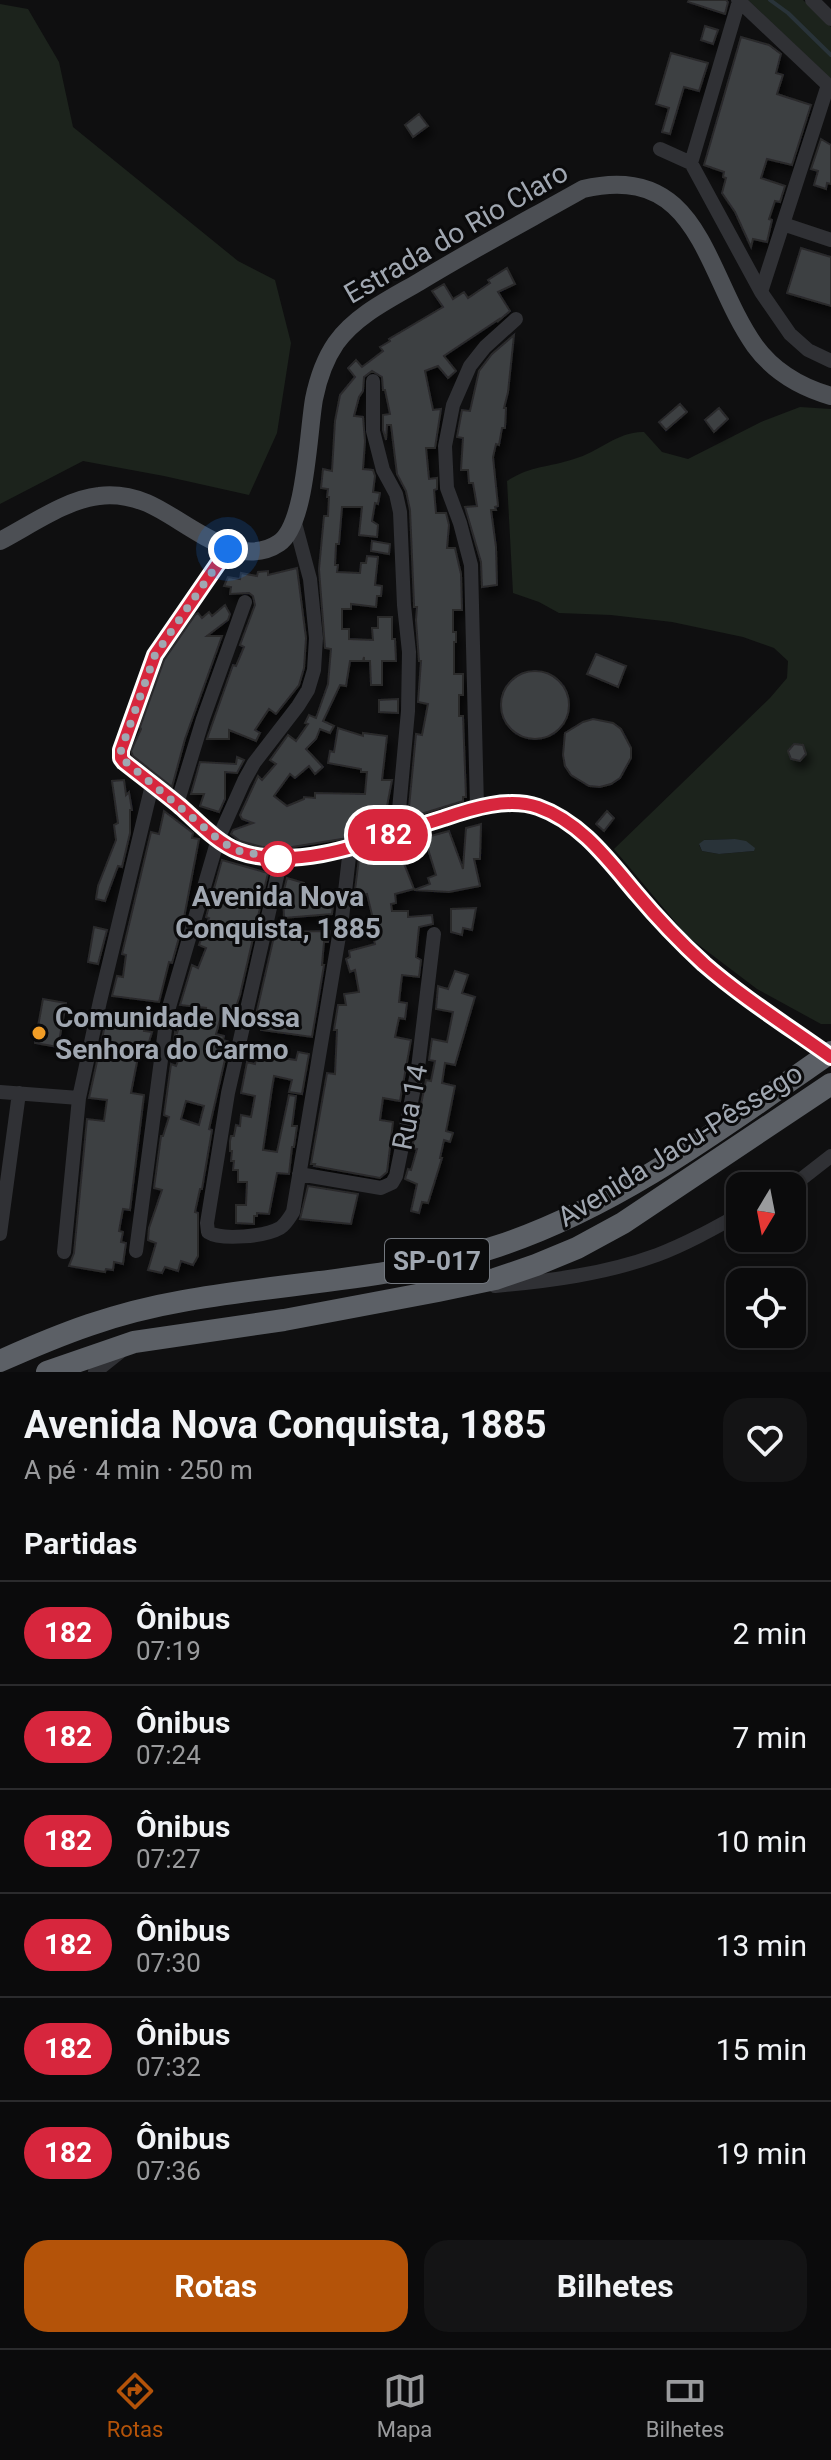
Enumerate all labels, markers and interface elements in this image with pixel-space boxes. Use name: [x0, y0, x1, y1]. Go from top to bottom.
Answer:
street label: Estrada do Rio Claro: [338, 156, 574, 310]
your location: [208, 529, 248, 569]
line badge: 182: [342, 809, 434, 861]
text: 182: [364, 818, 412, 851]
marker: Avenida Nova Conquista, 1885: [261, 842, 295, 876]
place label: Avenida Nova Conquista, 1885: [175, 880, 381, 945]
place label: Comunidade Nossa Senhora do Carmo: [55, 1001, 300, 1066]
marker: Comunidade Nossa Senhora do Carmo: [30, 1024, 48, 1042]
street label: Avenida Jacu-Pêssego: [552, 1056, 808, 1234]
street label: Rua 14: [386, 1061, 434, 1153]
north arrow: [726, 1172, 806, 1252]
map controls: [726, 1172, 806, 1348]
road number: SP-017: [385, 1239, 489, 1283]
button: locate: [726, 1268, 806, 1348]
button: heart: [723, 1398, 807, 1482]
text: Avenida Nova Conquista, 1885: [24, 1403, 546, 1447]
text: A pé · 4 min · 250 m: [24, 1455, 253, 1485]
text: Partidas: [24, 1526, 137, 1561]
text: Ônibus: [136, 1601, 231, 1636]
text: 182: [44, 1616, 92, 1649]
text: 2 min: [733, 1616, 807, 1651]
text: 07:19: [136, 1636, 201, 1666]
text: Ônibus: [136, 1705, 231, 1740]
text: 182: [44, 1720, 92, 1753]
text: 7 min: [733, 1720, 807, 1755]
text: 07:24: [136, 1740, 201, 1770]
text: Ônibus: [136, 1809, 231, 1844]
text: 182: [44, 1824, 92, 1857]
text: 10 min: [716, 1824, 807, 1859]
text: 07:27: [136, 1844, 201, 1874]
text: Ônibus: [136, 1913, 231, 1948]
text: 182: [44, 1928, 92, 1961]
text: 13 min: [716, 1928, 807, 1963]
text: 07:30: [136, 1948, 201, 1978]
text: Ônibus: [136, 2017, 231, 2052]
text: 182: [44, 2032, 92, 2065]
text: 15 min: [716, 2032, 807, 2067]
text: 07:32: [136, 2052, 201, 2082]
text: Ônibus: [136, 2121, 231, 2156]
text: 182: [44, 2136, 92, 2169]
text: 19 min: [716, 2136, 807, 2171]
text: 07:36: [136, 2156, 201, 2186]
button: Rotas: [24, 2240, 408, 2332]
button: Bilhetes: [424, 2240, 807, 2332]
tab: Rotas: [107, 2369, 163, 2442]
tab: Mapa: [377, 2369, 432, 2442]
tab: Bilhetes: [646, 2369, 724, 2442]

